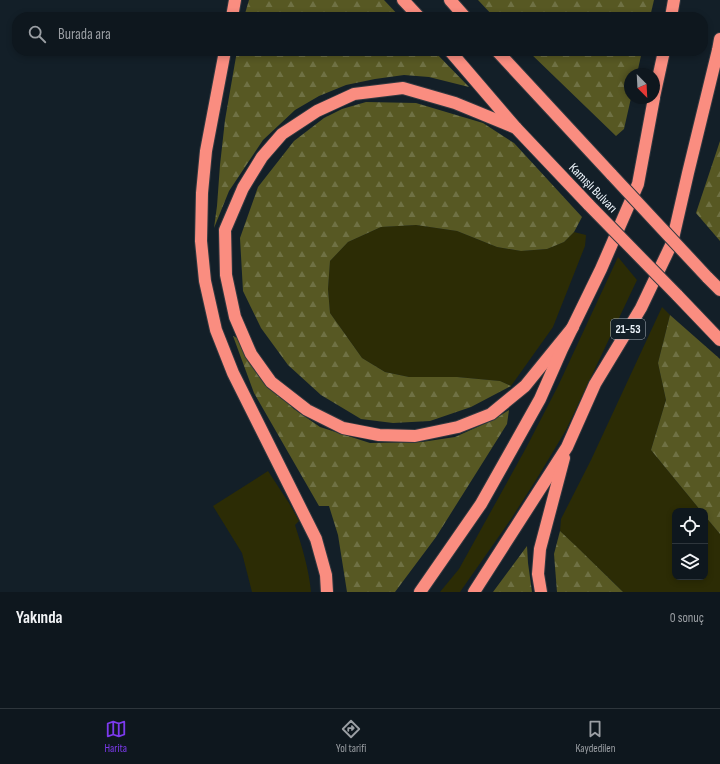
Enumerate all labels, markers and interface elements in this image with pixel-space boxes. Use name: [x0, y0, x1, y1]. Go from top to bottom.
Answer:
search box: [12, 12, 708, 56]
icon: search: [26, 23, 48, 45]
text: Burada ara: [58, 25, 111, 44]
north arrow: [624, 68, 660, 104]
street label: Kamışlı Bulvarı: [565, 160, 621, 216]
road number: 21-53: [611, 319, 645, 339]
map controls: [672, 508, 708, 580]
button: locate: [672, 508, 708, 544]
button: layers: [672, 544, 708, 580]
text: Yakında: [16, 608, 63, 628]
text: 0 sonuç: [670, 610, 704, 626]
tab: Harita: [105, 718, 127, 755]
tab: Yol tarifi: [336, 718, 366, 755]
tab: Kaydedilen: [575, 718, 615, 755]

